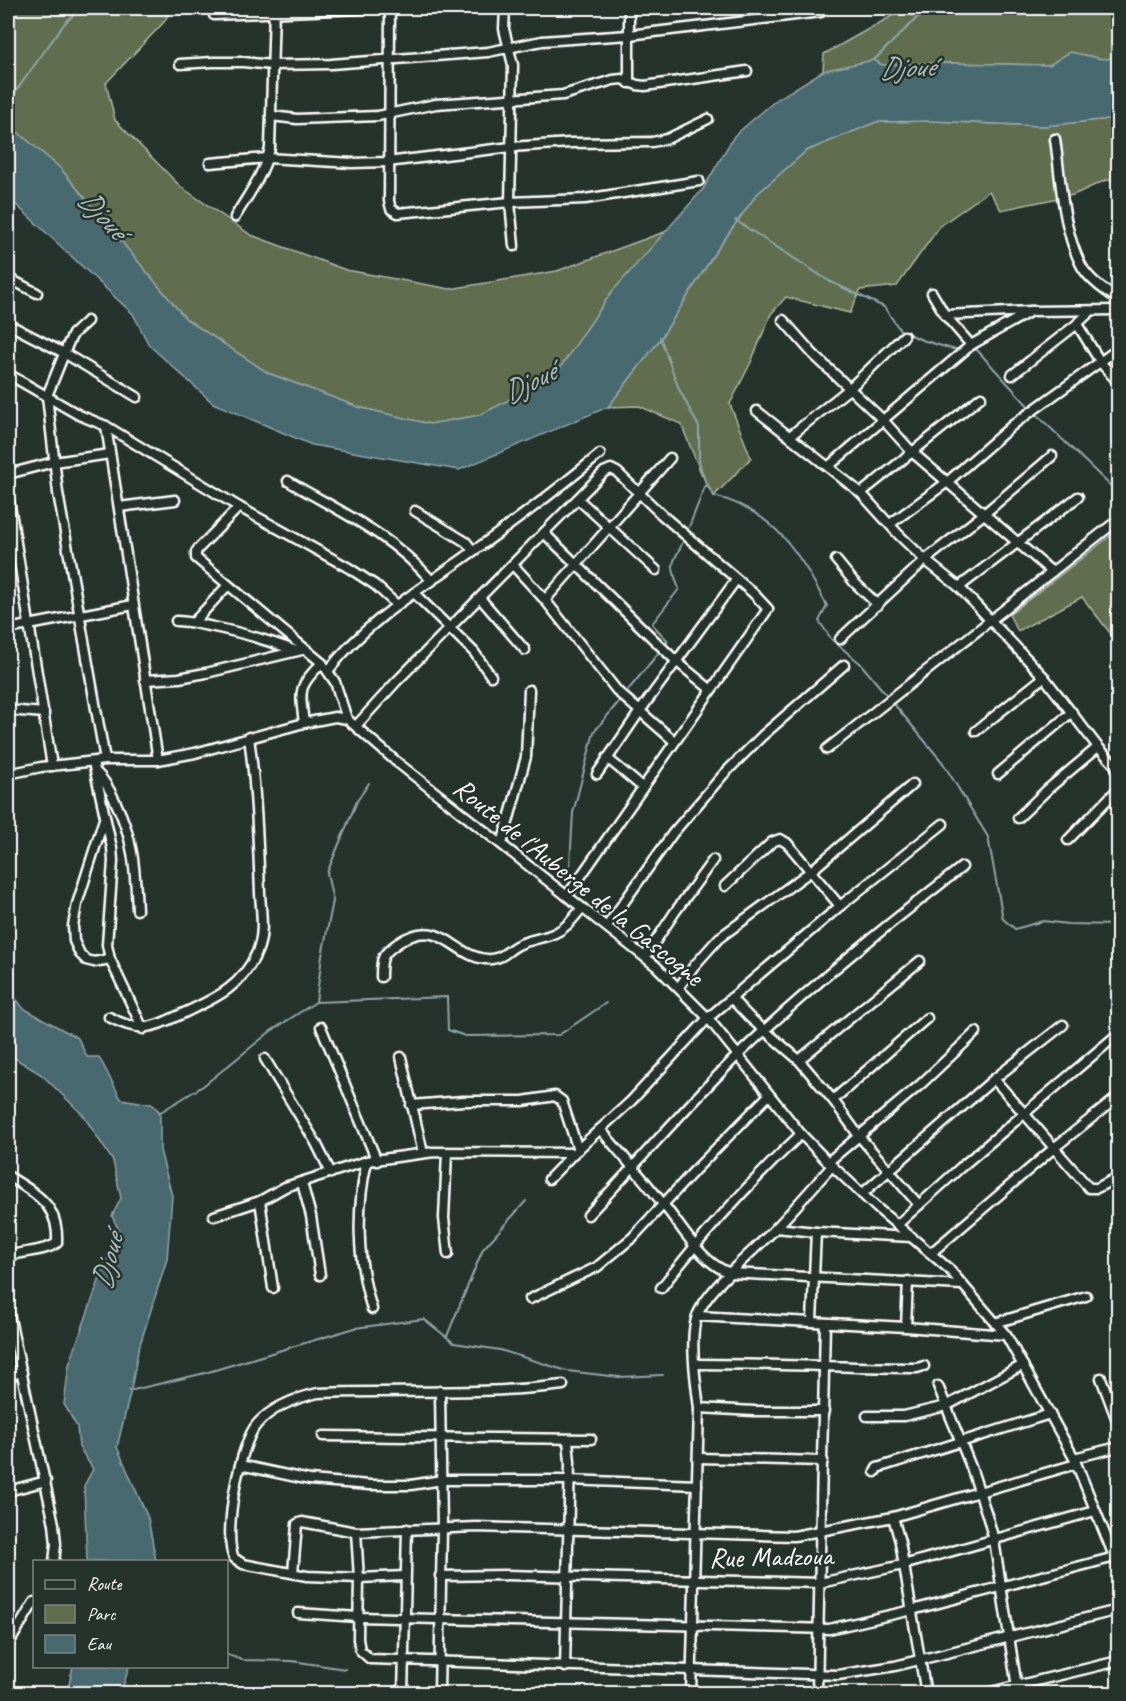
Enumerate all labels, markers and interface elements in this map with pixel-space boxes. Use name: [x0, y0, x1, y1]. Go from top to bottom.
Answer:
water label: Djoué: [879, 47, 943, 87]
water label: Djoué: [70, 181, 141, 253]
water label: Djoué: [496, 349, 569, 411]
street label: Route de l'Auberge de la Gascogne: [447, 770, 712, 994]
water label: Djoué: [82, 1222, 134, 1292]
street label: Rue Madzoua: [709, 1538, 836, 1575]
legend: [33, 1560, 228, 1668]
text: Route: [87, 1573, 122, 1595]
text: Parc: [87, 1603, 116, 1625]
text: Eau: [87, 1633, 112, 1655]

